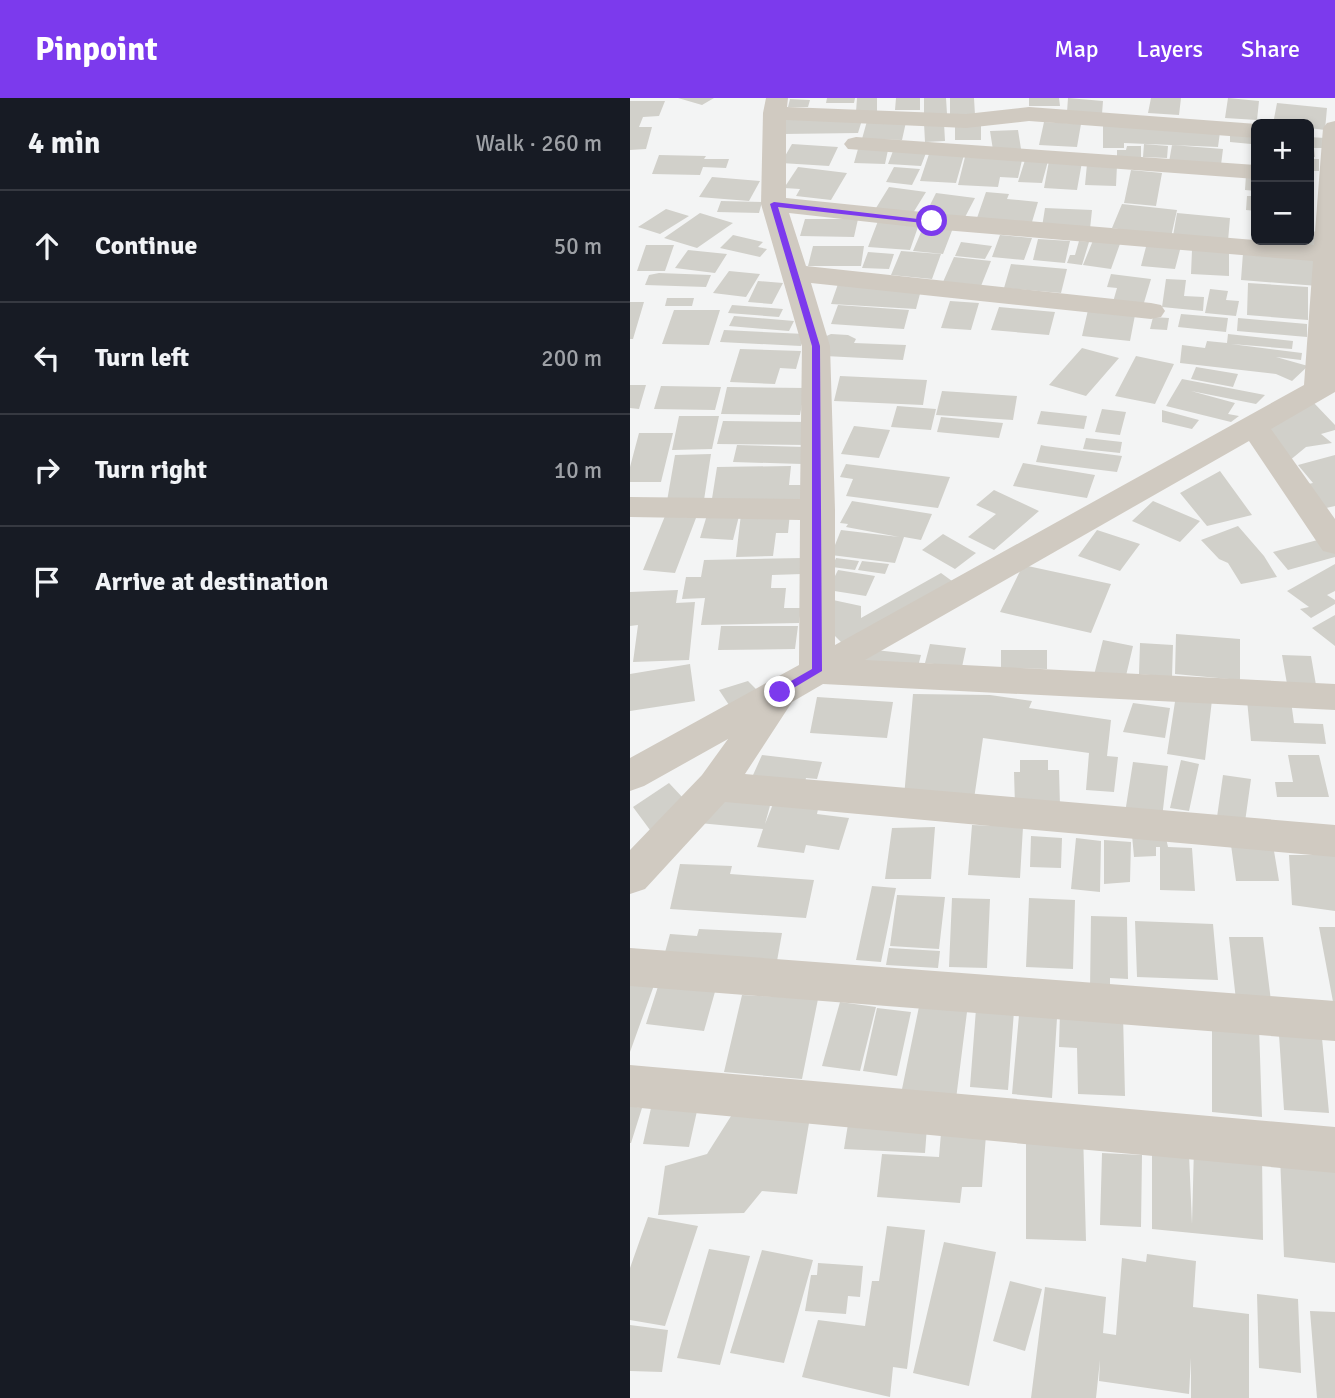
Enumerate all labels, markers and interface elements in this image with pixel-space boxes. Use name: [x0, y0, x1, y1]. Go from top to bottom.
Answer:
text: Pinpoint: [35, 29, 158, 70]
text: Map: [1054, 34, 1099, 64]
text: Layers: [1137, 34, 1203, 64]
text: Share: [1241, 34, 1300, 64]
map controls: [1251, 119, 1314, 245]
button: +: [1251, 119, 1314, 182]
text: 4 min: [28, 125, 100, 162]
text: Walk · 260 m: [476, 129, 602, 158]
button: −: [1251, 182, 1314, 245]
route start: [916, 205, 947, 236]
icon: ahead: [28, 227, 66, 265]
text: Continue: [95, 230, 197, 262]
text: 50 m: [554, 232, 602, 261]
icon: left: [28, 339, 66, 377]
text: Turn left: [95, 342, 189, 374]
text: 200 m: [541, 344, 602, 373]
icon: right: [28, 451, 66, 489]
text: Turn right: [95, 454, 207, 486]
text: 10 m: [554, 456, 602, 485]
icon: arrive: [28, 563, 66, 601]
text: Arrive at destination: [95, 566, 328, 598]
route end: [764, 676, 795, 707]

